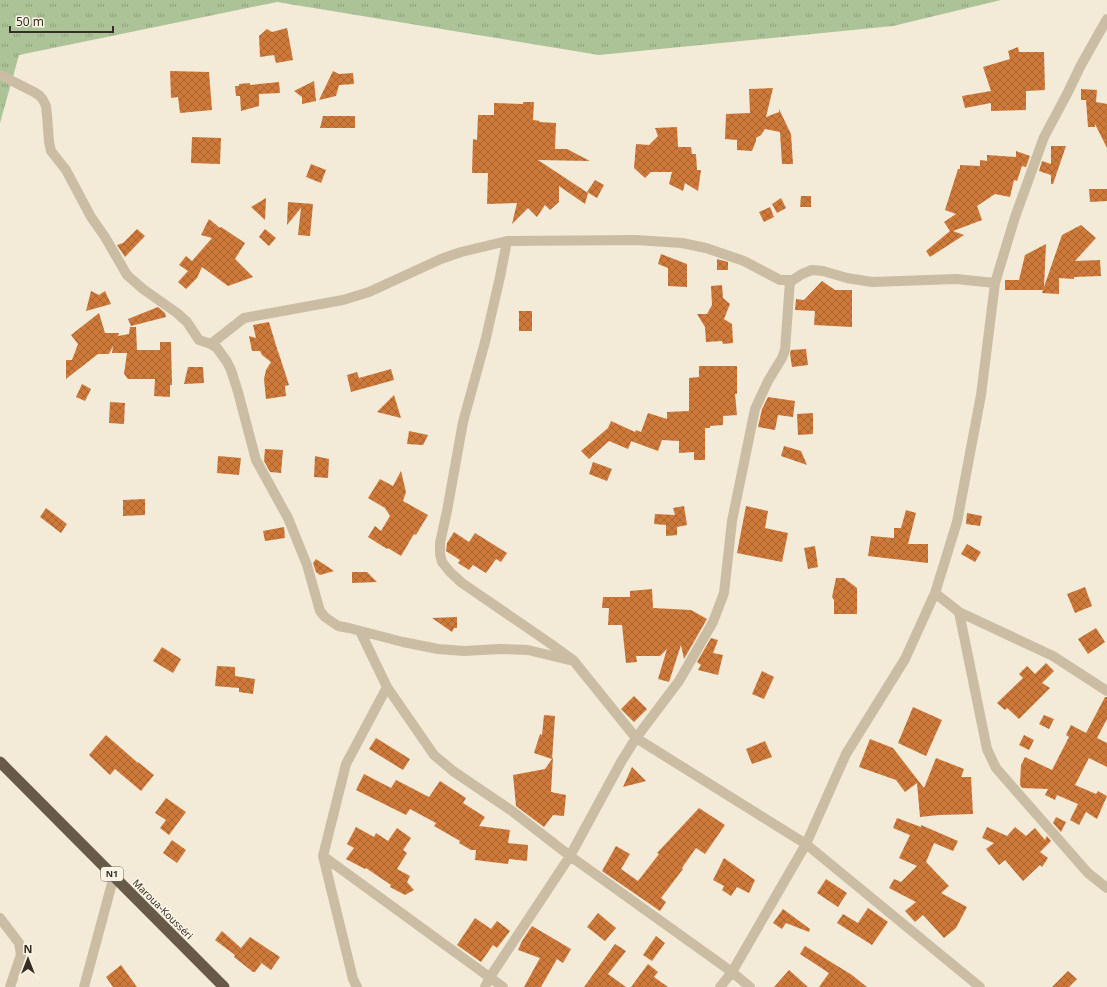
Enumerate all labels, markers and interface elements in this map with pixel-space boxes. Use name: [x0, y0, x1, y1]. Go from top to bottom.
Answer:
scale bar: [10, 8, 113, 34]
text: 50 m: [16, 13, 44, 30]
road number: N1: [101, 867, 123, 881]
street label: Maroua-Kousséri: [130, 876, 196, 942]
north arrow: [8, 939, 48, 979]
text: N: [24, 941, 32, 956]

